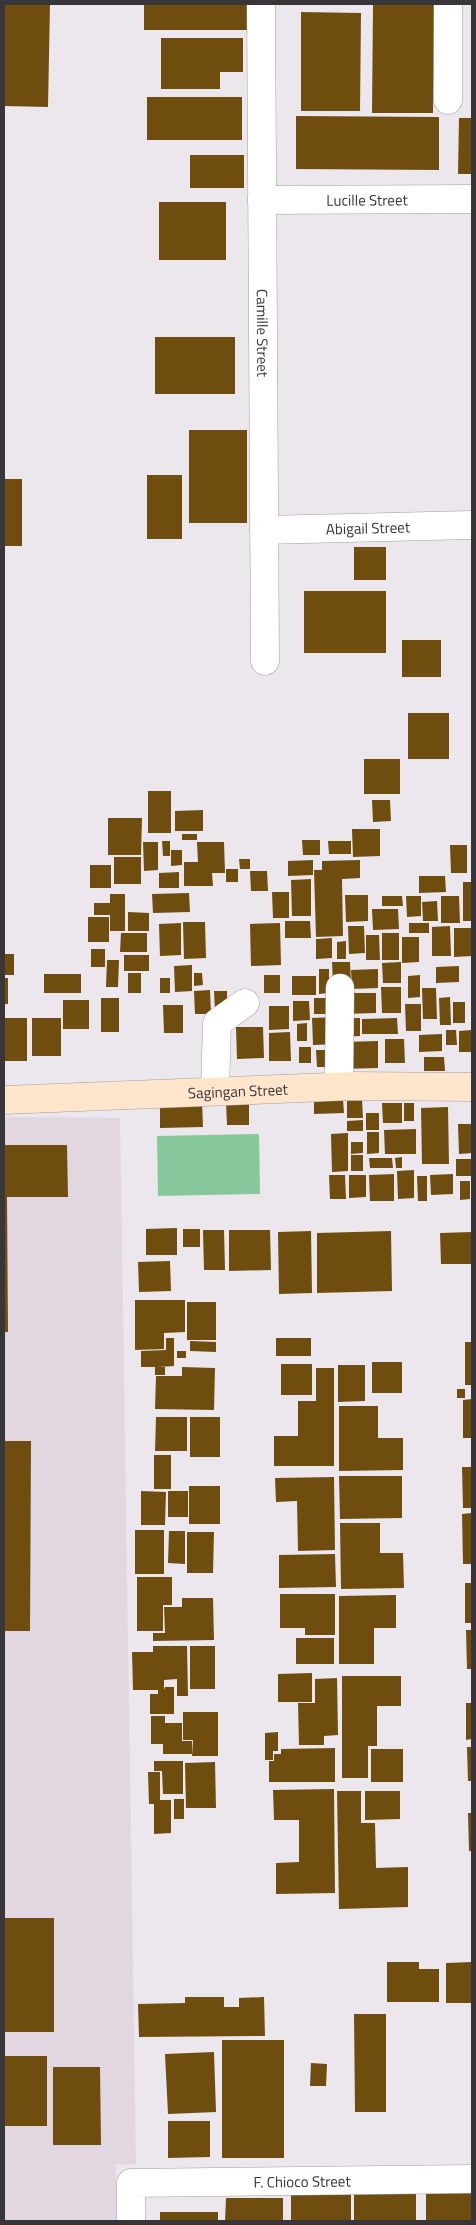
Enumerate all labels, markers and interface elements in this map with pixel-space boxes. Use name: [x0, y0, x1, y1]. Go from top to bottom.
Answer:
street label: Lucille Street: [326, 188, 409, 211]
street label: Camille Street: [251, 289, 275, 378]
street label: Abigail Street: [326, 515, 411, 540]
street label: Sagingan Street: [187, 1077, 289, 1104]
street label: F. Chioco Street: [253, 2169, 351, 2193]

